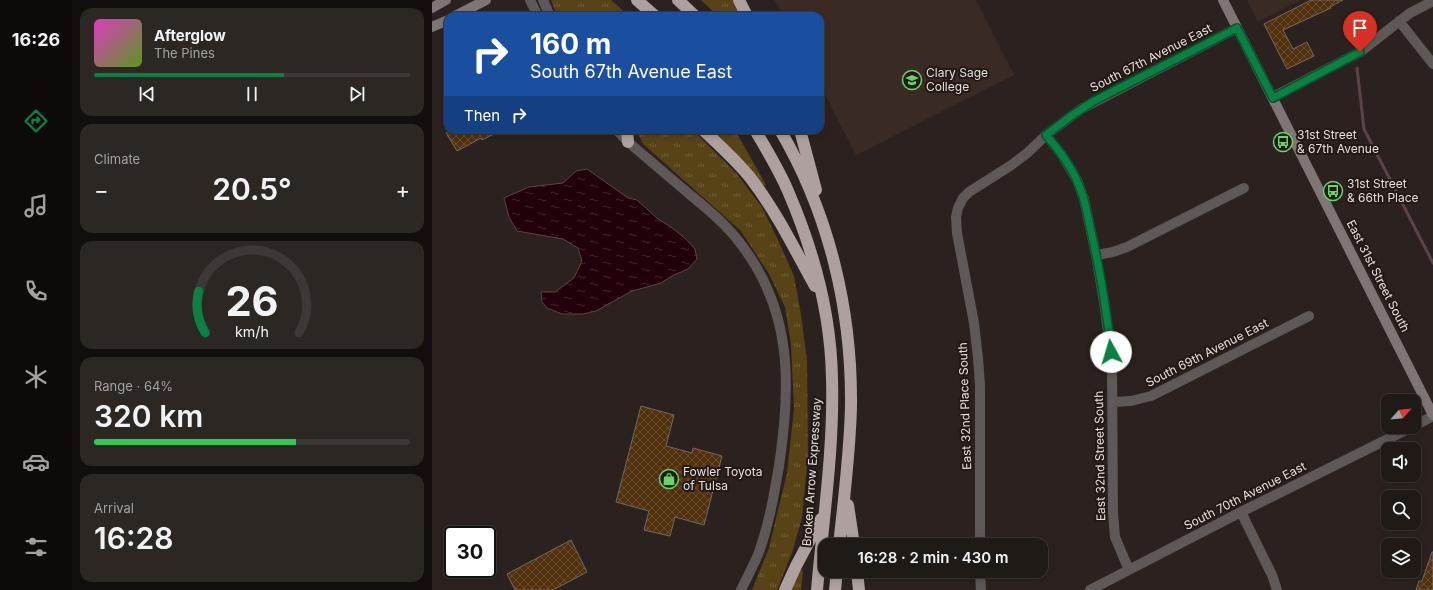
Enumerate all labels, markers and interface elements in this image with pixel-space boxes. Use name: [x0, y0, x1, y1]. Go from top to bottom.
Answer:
pin: [1343, 11, 1377, 52]
icon: arrive: [1349, 17, 1371, 39]
street label: South 67th Avenue East: [1087, 20, 1214, 95]
text: Afterglow: [154, 26, 226, 45]
text: 160 m: [530, 27, 611, 61]
icon: right: [464, 28, 516, 80]
text: 16:26: [12, 29, 60, 50]
text: The Pines: [154, 45, 215, 61]
text: South 67th Avenue East: [530, 61, 732, 82]
place label: Clary Sage College: [926, 65, 988, 94]
school or university icon: Clary Sage College: [901, 69, 923, 91]
icon: previous: [136, 83, 158, 105]
icon: pause: [241, 83, 263, 105]
icon: next: [346, 83, 368, 105]
icon: right: [508, 104, 530, 126]
text: Then: [464, 106, 500, 125]
icon: directions: [22, 107, 50, 135]
place label: 31st Street & 67th Avenue: [1297, 127, 1379, 156]
bus stop icon: 31st Street & 67th Avenue: [1272, 131, 1294, 153]
text: Climate: [94, 151, 140, 167]
text: 20.5°: [212, 171, 292, 207]
place label: 31st Street & 66th Place: [1347, 176, 1419, 205]
text: −: [94, 177, 109, 203]
text: +: [395, 177, 410, 203]
bus stop icon: 31st Street & 66th Place: [1322, 180, 1344, 202]
icon: music: [22, 192, 50, 220]
street label: East 31st Street South: [1344, 217, 1413, 334]
text: 26: [225, 276, 279, 326]
icon: phone: [22, 277, 50, 305]
street label: South 69th Avenue East: [1143, 315, 1271, 390]
text: km/h: [235, 323, 269, 340]
position arrow: [1090, 331, 1132, 373]
street label: East 32nd Place South: [955, 342, 974, 470]
icon: climate: [22, 363, 50, 391]
text: Range · 64%: [94, 378, 173, 394]
street label: East 32nd Street South: [1091, 391, 1108, 521]
north arrow: [1381, 394, 1421, 434]
map controls: [1381, 394, 1421, 578]
street label: Broken Arrow Expressway: [799, 397, 824, 547]
text: 320 km: [94, 398, 203, 434]
button: sound: [1381, 442, 1421, 482]
icon: car: [22, 448, 50, 476]
street label: South 70th Avenue East: [1181, 458, 1308, 533]
place label: Fowler Toyota of Tulsa: [683, 464, 762, 493]
shop icon: Fowler Toyota of Tulsa: [658, 468, 680, 490]
button: search: [1381, 490, 1421, 530]
text: Arrival: [94, 500, 134, 516]
text: 16:28: [94, 520, 173, 556]
speed limit sign: 30: [444, 526, 496, 578]
icon: filters: [22, 533, 50, 561]
button: layers: [1381, 538, 1421, 578]
text: 16:28 · 2 min · 430 m: [858, 548, 1008, 567]

